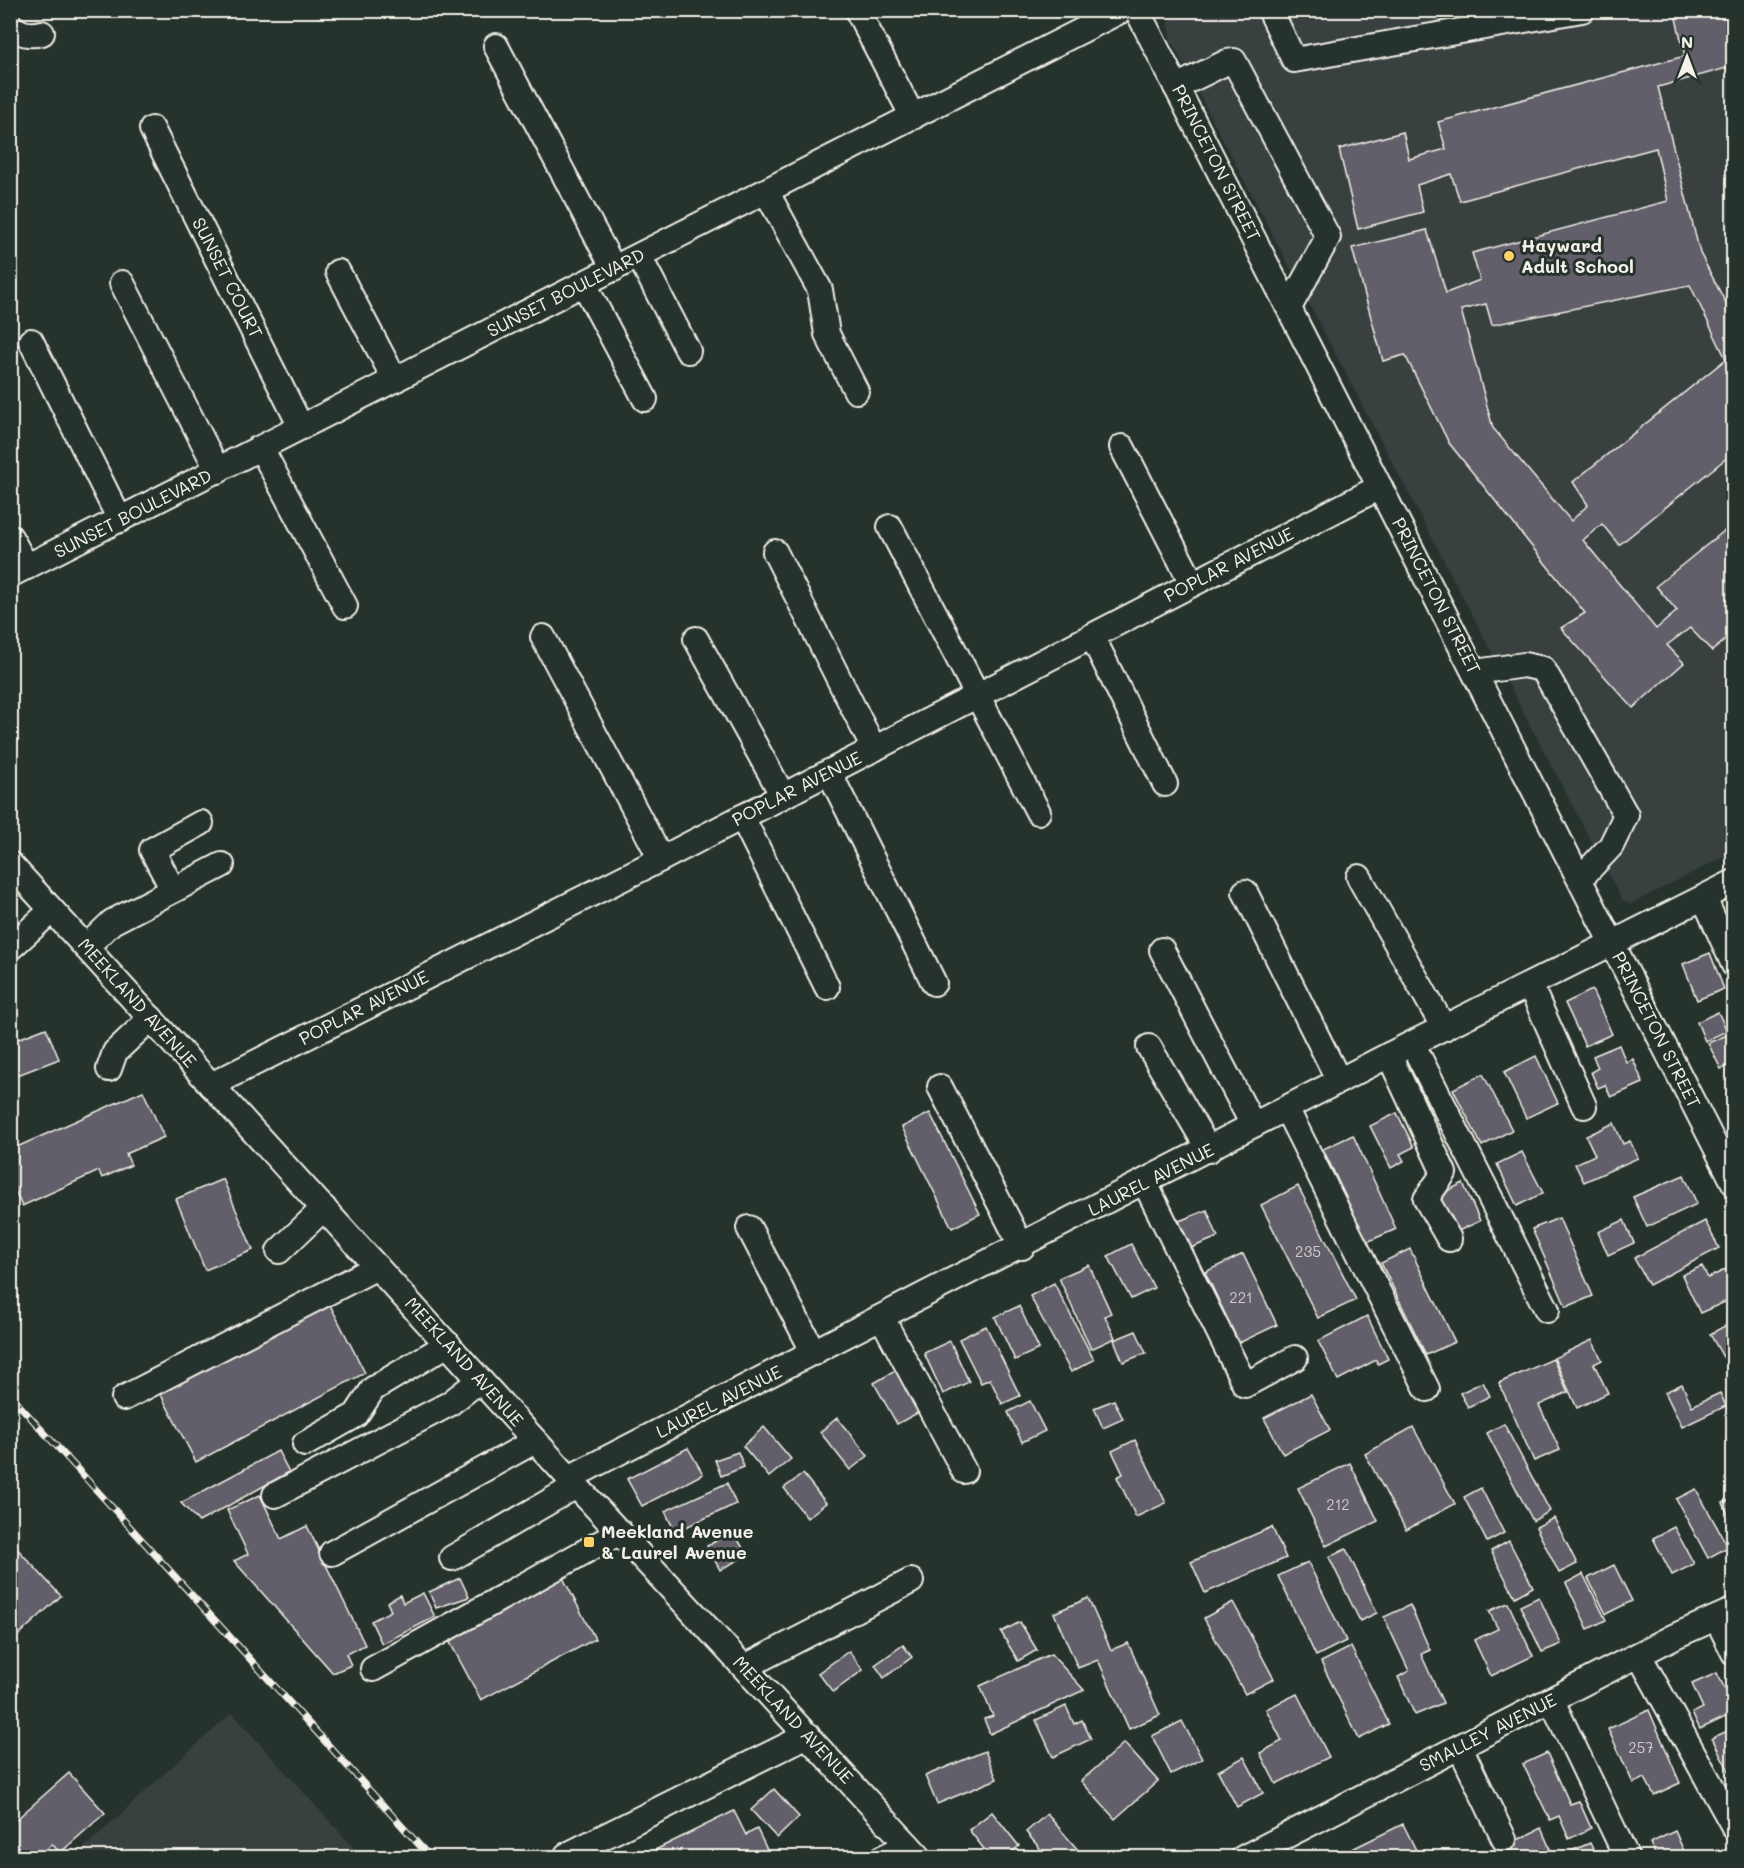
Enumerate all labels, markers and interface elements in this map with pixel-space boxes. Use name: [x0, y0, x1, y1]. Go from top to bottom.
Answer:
north arrow: [1657, 27, 1717, 87]
text: N: [1681, 31, 1693, 52]
street label: PRINCETON STREET: [1167, 80, 1267, 245]
street label: SUNSET COURT: [187, 213, 269, 342]
place label: Hayward Adult School: [1521, 233, 1634, 278]
street label: SUNSET BOULEVARD: [483, 242, 649, 342]
marker: Hayward Adult School: [1502, 249, 1516, 263]
street label: SUNSET BOULEVARD: [50, 463, 216, 563]
street label: PRINCETON STREET: [1387, 513, 1487, 678]
street label: POPLAR AVENUE: [1160, 521, 1298, 607]
street label: POPLAR AVENUE: [728, 745, 866, 831]
street label: MEEKLAND AVENUE: [73, 932, 202, 1072]
street label: PRINCETON STREET: [1607, 947, 1707, 1112]
street label: POPLAR AVENUE: [295, 964, 433, 1050]
street label: LAUREL AVENUE: [1084, 1137, 1218, 1221]
house number: 235: [1295, 1241, 1321, 1261]
house number: 221: [1229, 1287, 1253, 1307]
street label: MEEKLAND AVENUE: [400, 1291, 529, 1431]
street label: LAUREL AVENUE: [652, 1359, 786, 1443]
house number: 212: [1326, 1494, 1350, 1514]
place label: Meekland Avenue & Laurel Avenue: [601, 1519, 754, 1564]
marker: Meekland Avenue & Laurel Avenue: [582, 1535, 596, 1549]
street label: MEEKLAND AVENUE: [728, 1650, 859, 1788]
street label: SMALLEY AVENUE: [1415, 1687, 1560, 1777]
house number: 257: [1628, 1737, 1654, 1757]

